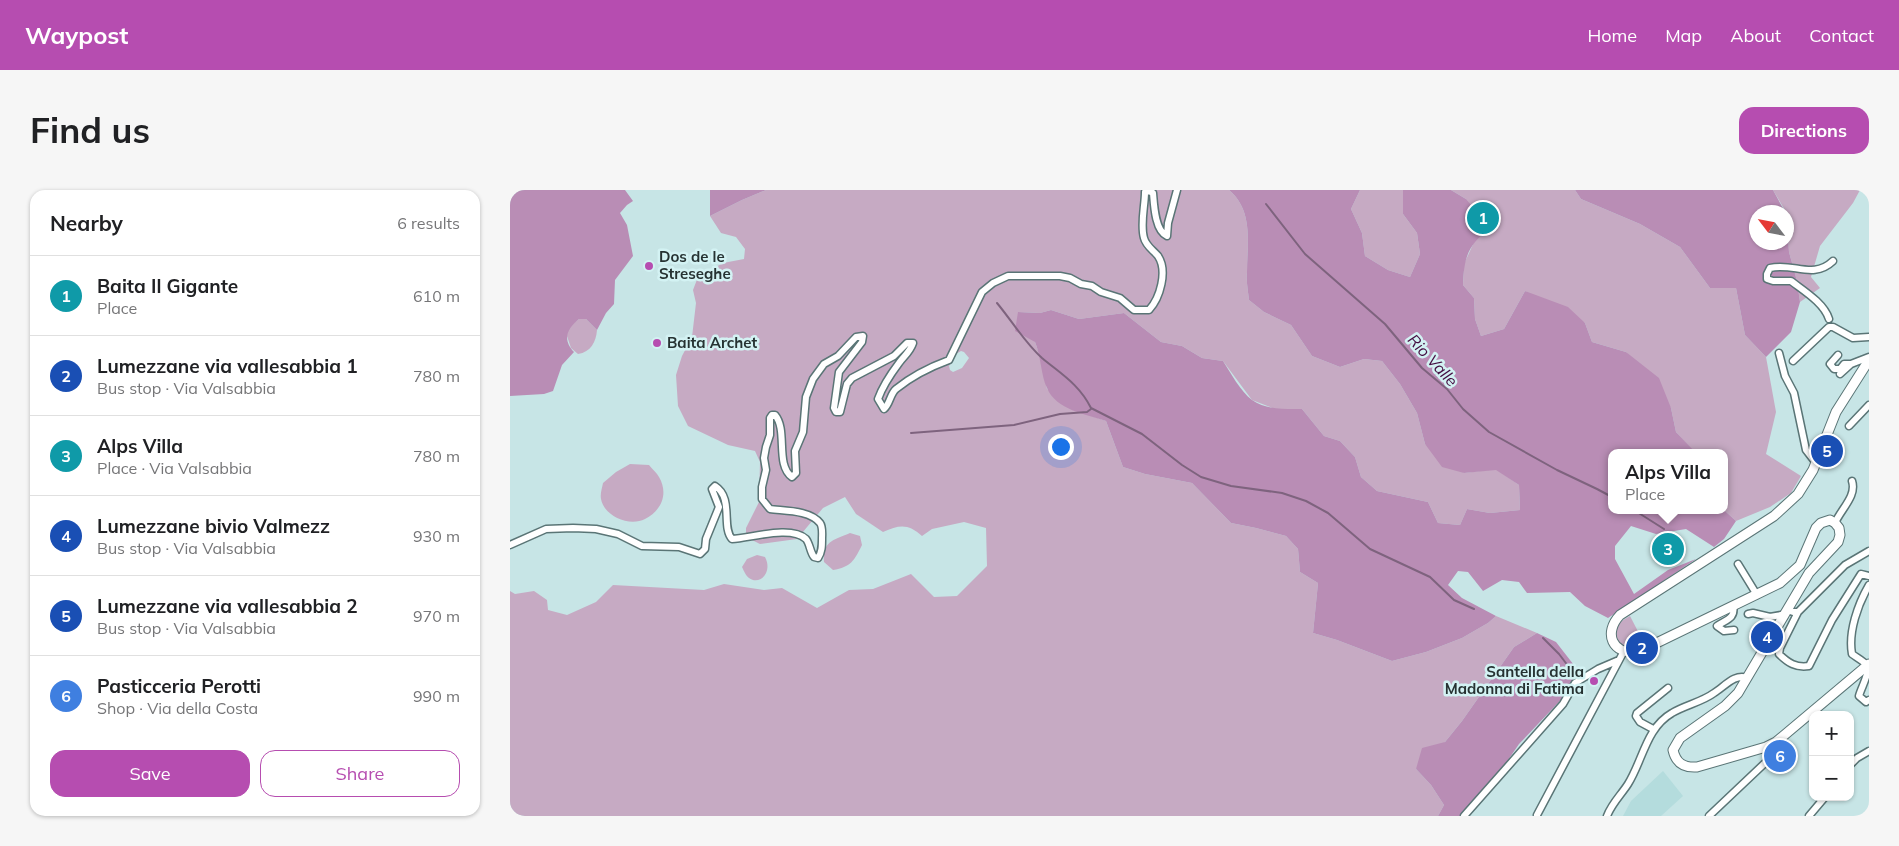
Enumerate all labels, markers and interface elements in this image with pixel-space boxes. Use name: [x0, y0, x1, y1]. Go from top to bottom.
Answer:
text: Waypost: [25, 20, 128, 50]
text: Home: [1587, 24, 1637, 47]
text: Map: [1665, 24, 1702, 47]
text: About: [1730, 24, 1781, 47]
text: Contact: [1809, 24, 1874, 47]
button: Directions: [1739, 107, 1869, 154]
text: Find us: [30, 108, 150, 152]
pin: 1: [1467, 199, 1499, 237]
north arrow: [1749, 205, 1794, 250]
text: Nearby: [50, 210, 123, 236]
text: 6 results: [397, 213, 460, 233]
place label: Dos de le Streseghe: [659, 247, 731, 283]
marker: Dos de le Streseghe: [643, 260, 655, 272]
text: Baita Il Gigante: [97, 274, 238, 298]
text: 1: [61, 286, 71, 306]
text: 610 m: [413, 286, 460, 306]
text: Place: [97, 298, 137, 318]
water label: Rio Valle: [1404, 330, 1462, 391]
place label: Baita Archet: [667, 333, 757, 352]
marker: Baita Archet: [651, 337, 663, 349]
text: Lumezzane via vallesabbia 1: [97, 354, 358, 378]
text: 2: [61, 366, 71, 386]
text: 780 m: [413, 366, 460, 386]
text: Bus stop · Via Valsabbia: [97, 378, 276, 398]
pin: 5: [1811, 432, 1843, 470]
text: Alps Villa: [97, 434, 183, 458]
your location: [1048, 434, 1074, 460]
text: 3: [61, 446, 71, 466]
text: 780 m: [413, 446, 460, 466]
popup: [1608, 449, 1728, 514]
text: Place · Via Valsabbia: [97, 458, 252, 478]
text: Alps Villa: [1625, 460, 1711, 484]
text: Place: [1625, 484, 1665, 504]
text: Lumezzane bivio Valmezz: [97, 514, 330, 538]
text: 4: [61, 526, 71, 546]
text: 930 m: [413, 526, 460, 546]
pin: 3: [1652, 530, 1684, 568]
text: Bus stop · Via Valsabbia: [97, 538, 276, 558]
text: Lumezzane via vallesabbia 2: [97, 594, 358, 618]
text: 5: [61, 606, 71, 626]
text: 970 m: [413, 606, 460, 626]
text: Bus stop · Via Valsabbia: [97, 618, 276, 638]
pin: 4: [1751, 618, 1783, 656]
pin: 2: [1626, 629, 1658, 667]
place label: Santella della Madonna di Fatima: [1445, 662, 1584, 698]
text: Pasticceria Perotti: [97, 674, 261, 698]
marker: Santella della Madonna di Fatima: [1588, 675, 1600, 687]
text: 6: [61, 686, 71, 706]
text: 990 m: [413, 686, 460, 706]
text: Shop · Via della Costa: [97, 698, 258, 718]
map controls: [1809, 711, 1854, 801]
button: +: [1809, 711, 1854, 756]
pin: 6: [1764, 737, 1796, 775]
button: Save: [50, 750, 250, 797]
button: Share: [260, 750, 460, 797]
button: −: [1809, 756, 1854, 801]

